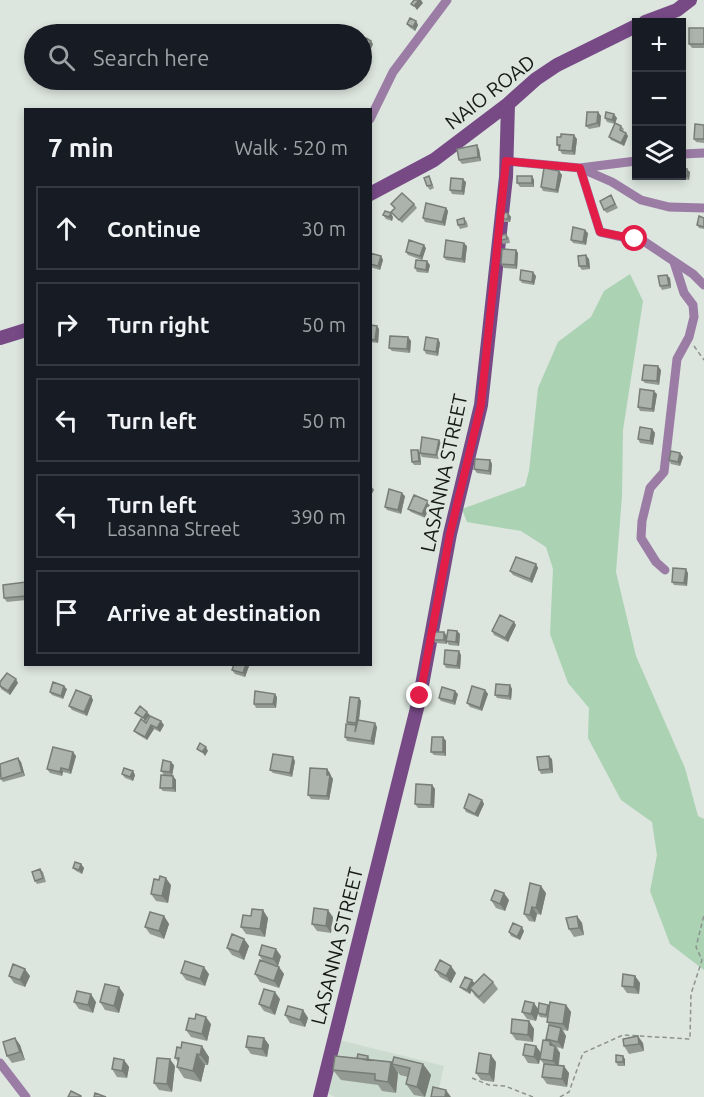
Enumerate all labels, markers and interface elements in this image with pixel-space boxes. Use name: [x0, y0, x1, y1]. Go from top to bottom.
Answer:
map controls: [632, 18, 686, 180]
button: +: [632, 18, 686, 72]
search box: [24, 24, 372, 90]
icon: search: [45, 41, 78, 74]
text: Search here: [93, 45, 209, 70]
street label: NAIO ROAD: [440, 49, 539, 134]
button: −: [632, 72, 686, 126]
button: layers: [632, 126, 686, 180]
text: 7 min: [48, 133, 114, 162]
text: Walk · 520 m: [235, 136, 348, 159]
icon: ahead: [50, 212, 83, 245]
text: Continue: [107, 216, 201, 241]
text: 30 m: [302, 217, 346, 240]
route start: [621, 225, 647, 251]
icon: right: [50, 308, 83, 341]
text: Turn right: [107, 312, 209, 337]
text: 50 m: [302, 313, 346, 336]
street label: LASANNA STREET: [415, 392, 472, 554]
icon: left: [50, 404, 83, 437]
text: Turn left: [107, 408, 197, 433]
text: 50 m: [302, 409, 346, 432]
text: Turn left: [107, 492, 197, 517]
icon: left: [50, 500, 83, 533]
text: 390 m: [290, 505, 346, 528]
text: Lasanna Street: [107, 517, 240, 540]
icon: arrive: [50, 596, 83, 629]
text: Arrive at destination: [107, 600, 321, 625]
route end: [406, 682, 432, 708]
street label: LASANNA STREET: [306, 865, 367, 1027]

